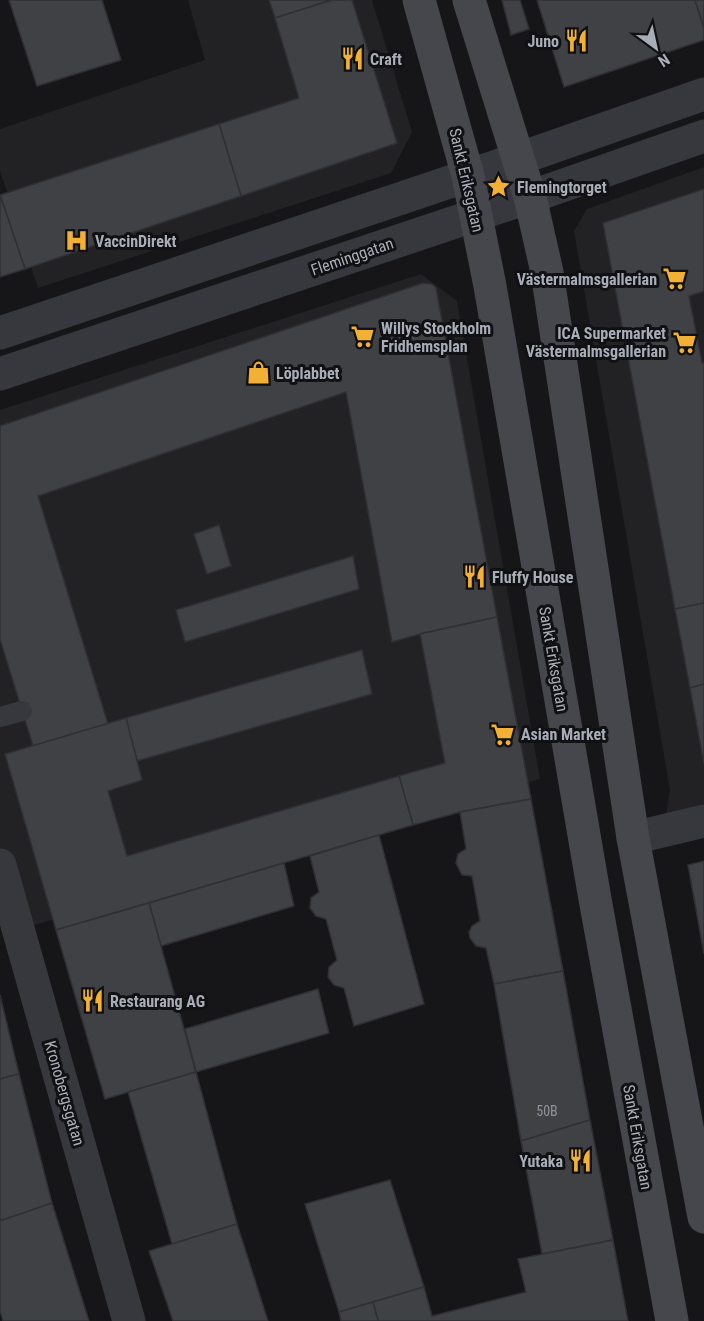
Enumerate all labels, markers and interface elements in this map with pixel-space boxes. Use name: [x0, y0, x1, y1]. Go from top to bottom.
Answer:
north arrow: [626, 18, 686, 78]
restaurant icon: Juno: [564, 28, 590, 54]
place label: Juno: [527, 32, 559, 51]
restaurant icon: Craft: [339, 46, 365, 72]
place label: Craft: [370, 50, 402, 69]
text: N: [655, 50, 673, 71]
street label: Sankt Eriksgatan: [445, 126, 488, 234]
place icon: Flemingtorget: [486, 174, 512, 200]
place label: Flemingtorget: [517, 178, 607, 197]
hospital icon: VaccinDirekt: [64, 228, 90, 254]
place label: VaccinDirekt: [95, 232, 177, 251]
street label: Fleminggatan: [308, 234, 396, 279]
supermarket icon: Västermalmsgallerian: [662, 266, 688, 292]
place label: Västermalmsgallerian: [517, 270, 657, 289]
place label: Willys Stockholm Fridhemsplan: [381, 319, 491, 356]
supermarket icon: Willys Stockholm Fridhemsplan: [350, 324, 376, 350]
place label: ICA Supermarket Västermalmsgallerian: [526, 324, 666, 361]
supermarket icon: ICA Supermarket Västermalmsgallerian: [671, 329, 697, 355]
shop icon: Löplabbet: [245, 360, 271, 386]
place label: Löplabbet: [276, 364, 340, 383]
restaurant icon: Fluffy House: [461, 564, 487, 590]
place label: Fluffy House: [492, 568, 574, 587]
street label: Sankt Eriksgatan: [535, 605, 572, 713]
supermarket icon: Asian Market: [490, 721, 516, 747]
place label: Asian Market: [521, 725, 606, 744]
restaurant icon: Restaurang AG: [79, 988, 105, 1014]
place label: Restaurang AG: [110, 992, 205, 1011]
street label: Kronobergsgatan: [40, 1038, 89, 1148]
street label: Sankt Eriksgatan: [619, 1083, 656, 1191]
house number: 50B: [536, 1103, 558, 1119]
restaurant icon: Yutaka: [568, 1148, 594, 1174]
place label: Yutaka: [519, 1152, 563, 1171]

